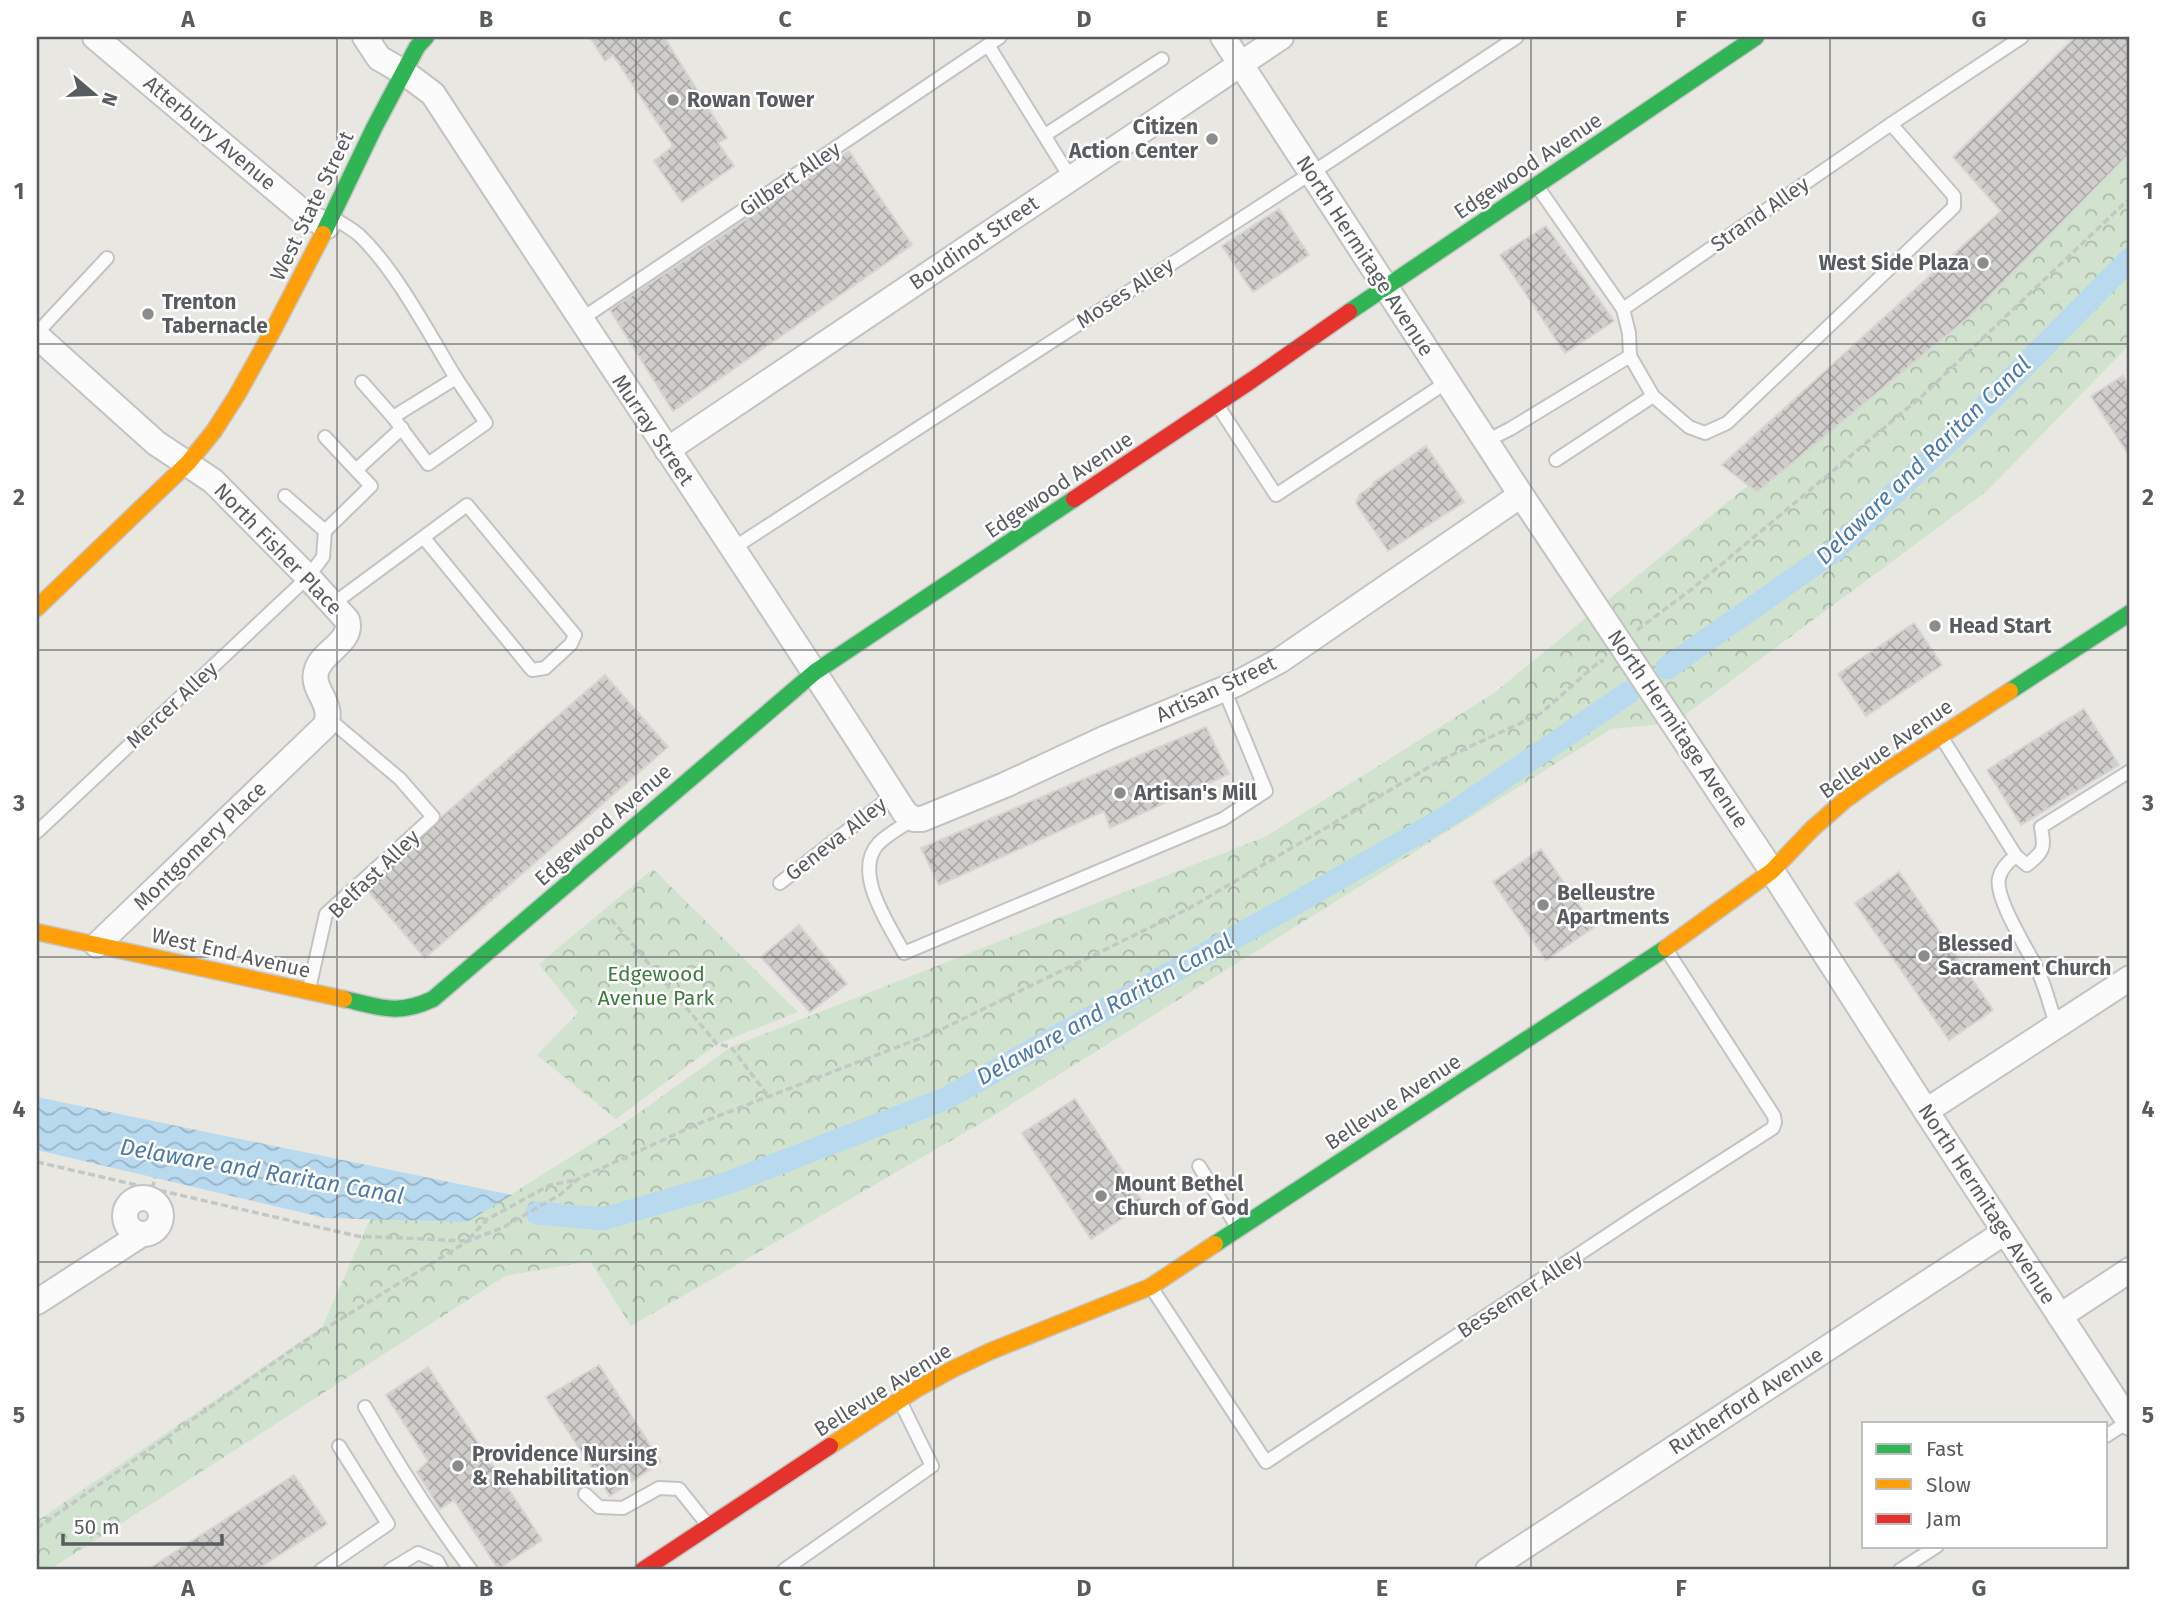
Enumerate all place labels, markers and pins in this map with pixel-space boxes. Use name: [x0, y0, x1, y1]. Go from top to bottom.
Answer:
place label: Rowan Tower: [687, 87, 815, 113]
marker: Rowan Tower: [665, 92, 681, 108]
place label: Citizen Action Center: [1068, 114, 1199, 164]
marker: Citizen Action Center: [1204, 131, 1220, 147]
place label: West Side Plaza: [1819, 250, 1969, 276]
marker: West Side Plaza: [1975, 255, 1991, 271]
place label: Trenton Tabernacle: [162, 289, 268, 339]
marker: Trenton Tabernacle: [140, 306, 156, 322]
place label: Head Start: [1949, 613, 2052, 639]
marker: Head Start: [1927, 618, 1943, 634]
place label: Artisan's Mill: [1133, 780, 1258, 806]
marker: Artisan's Mill: [1112, 785, 1128, 801]
place label: Belleustre Apartments: [1556, 880, 1669, 930]
marker: Belleustre Apartments: [1535, 897, 1551, 913]
place label: Blessed Sacrament Church: [1938, 931, 2111, 981]
marker: Blessed Sacrament Church: [1916, 948, 1932, 964]
place label: Mount Bethel Church of God: [1115, 1171, 1249, 1221]
marker: Mount Bethel Church of God: [1093, 1188, 1109, 1204]
place label: Providence Nursing & Rehabilitation: [472, 1441, 658, 1491]
marker: Providence Nursing & Rehabilitation: [450, 1458, 466, 1474]

